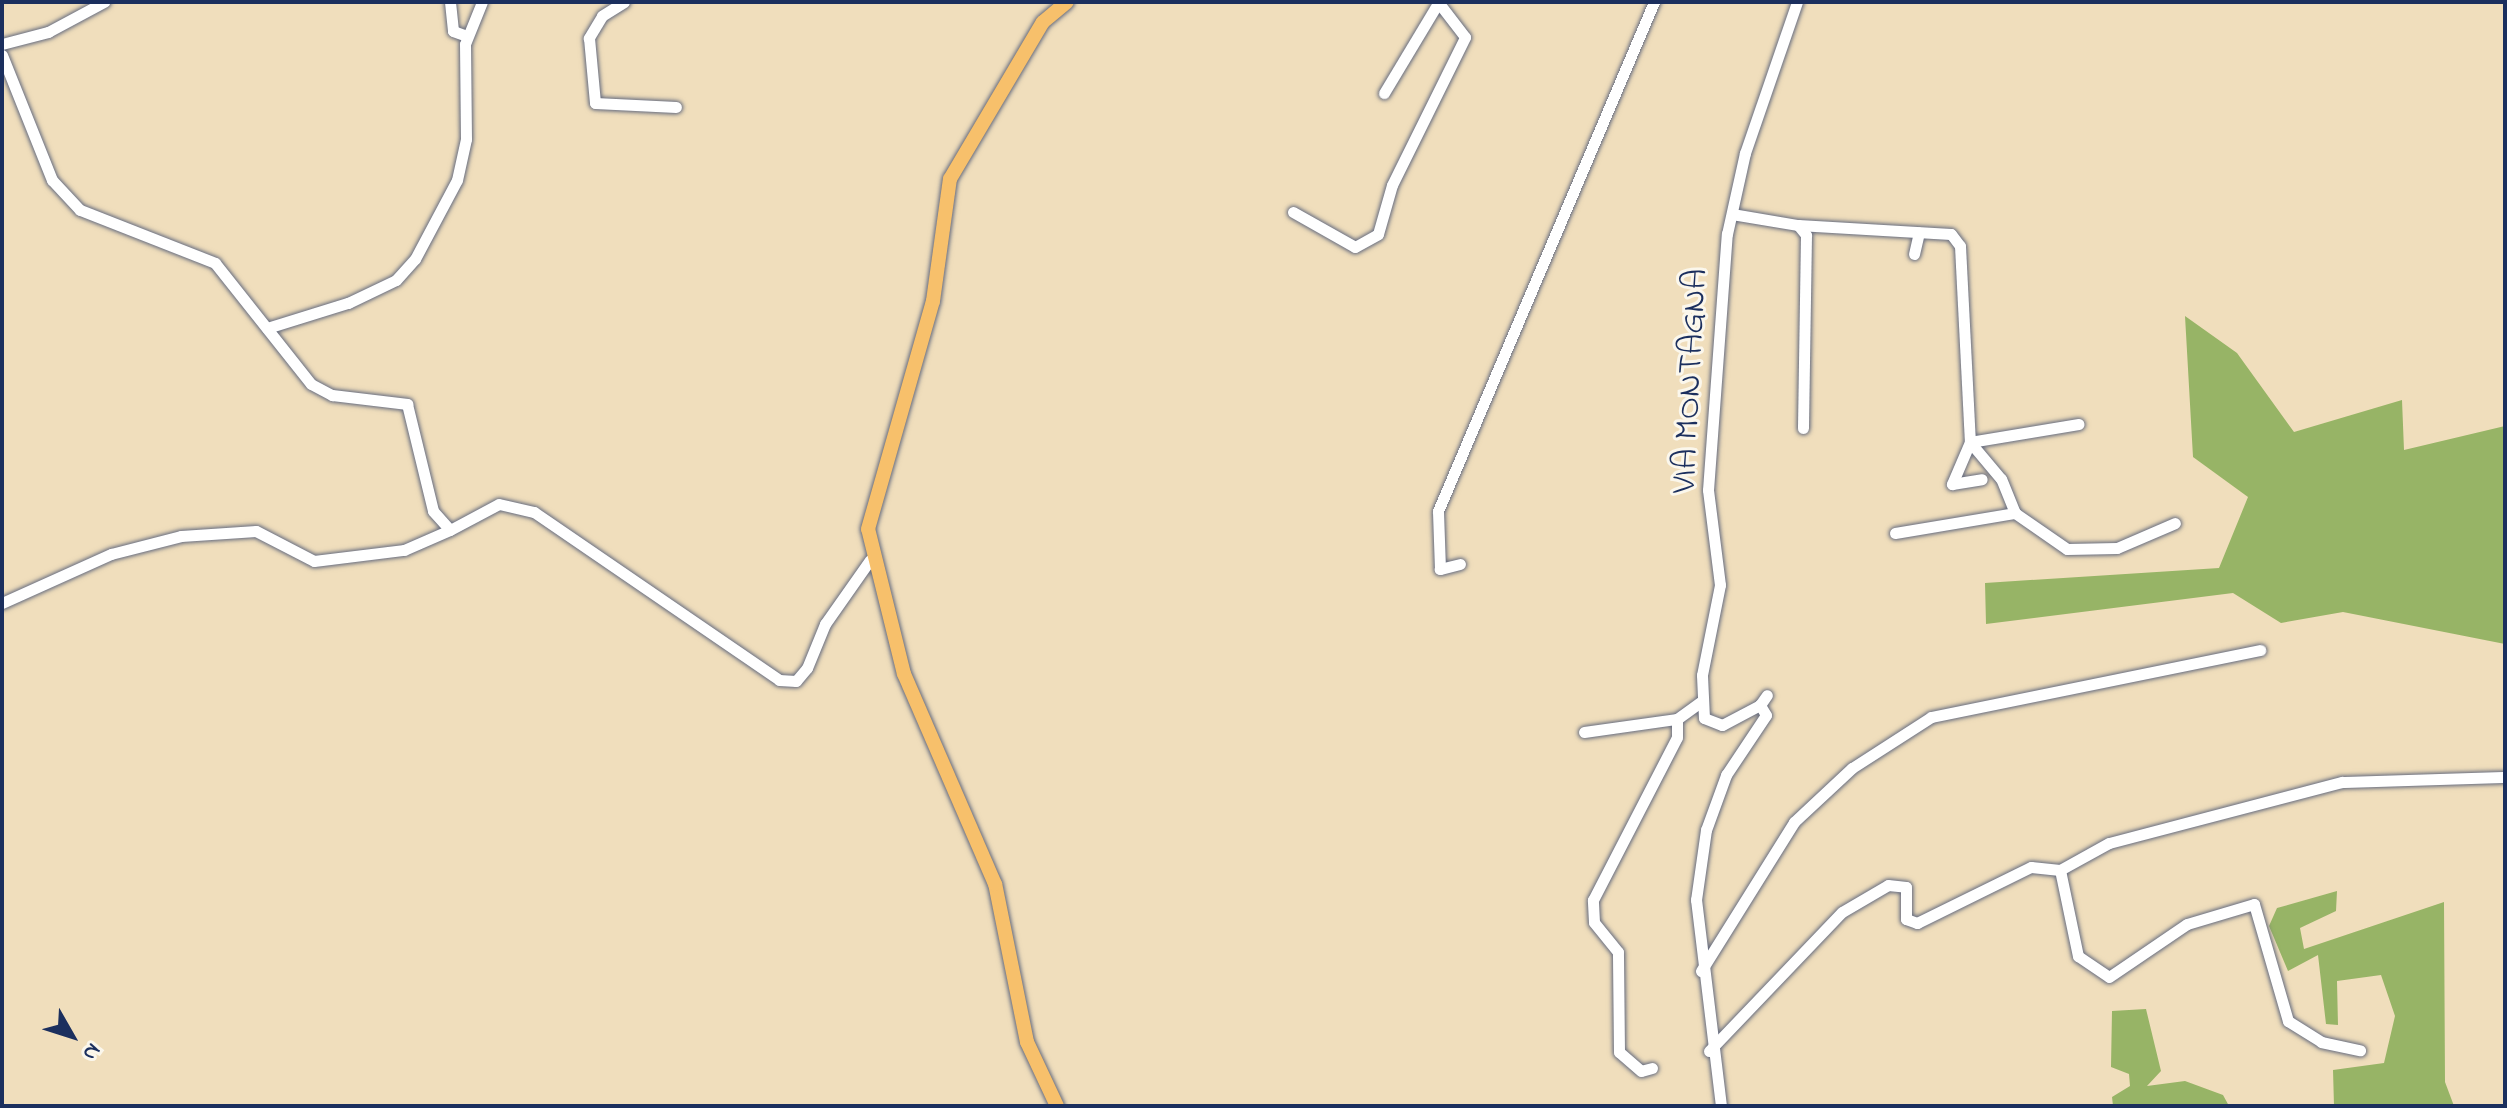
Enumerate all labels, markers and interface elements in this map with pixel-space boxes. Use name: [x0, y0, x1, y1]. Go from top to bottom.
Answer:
street label: VIA MONTAGNA: [1666, 268, 1718, 494]
north arrow: [32, 996, 112, 1076]
text: N: [74, 1035, 108, 1067]

